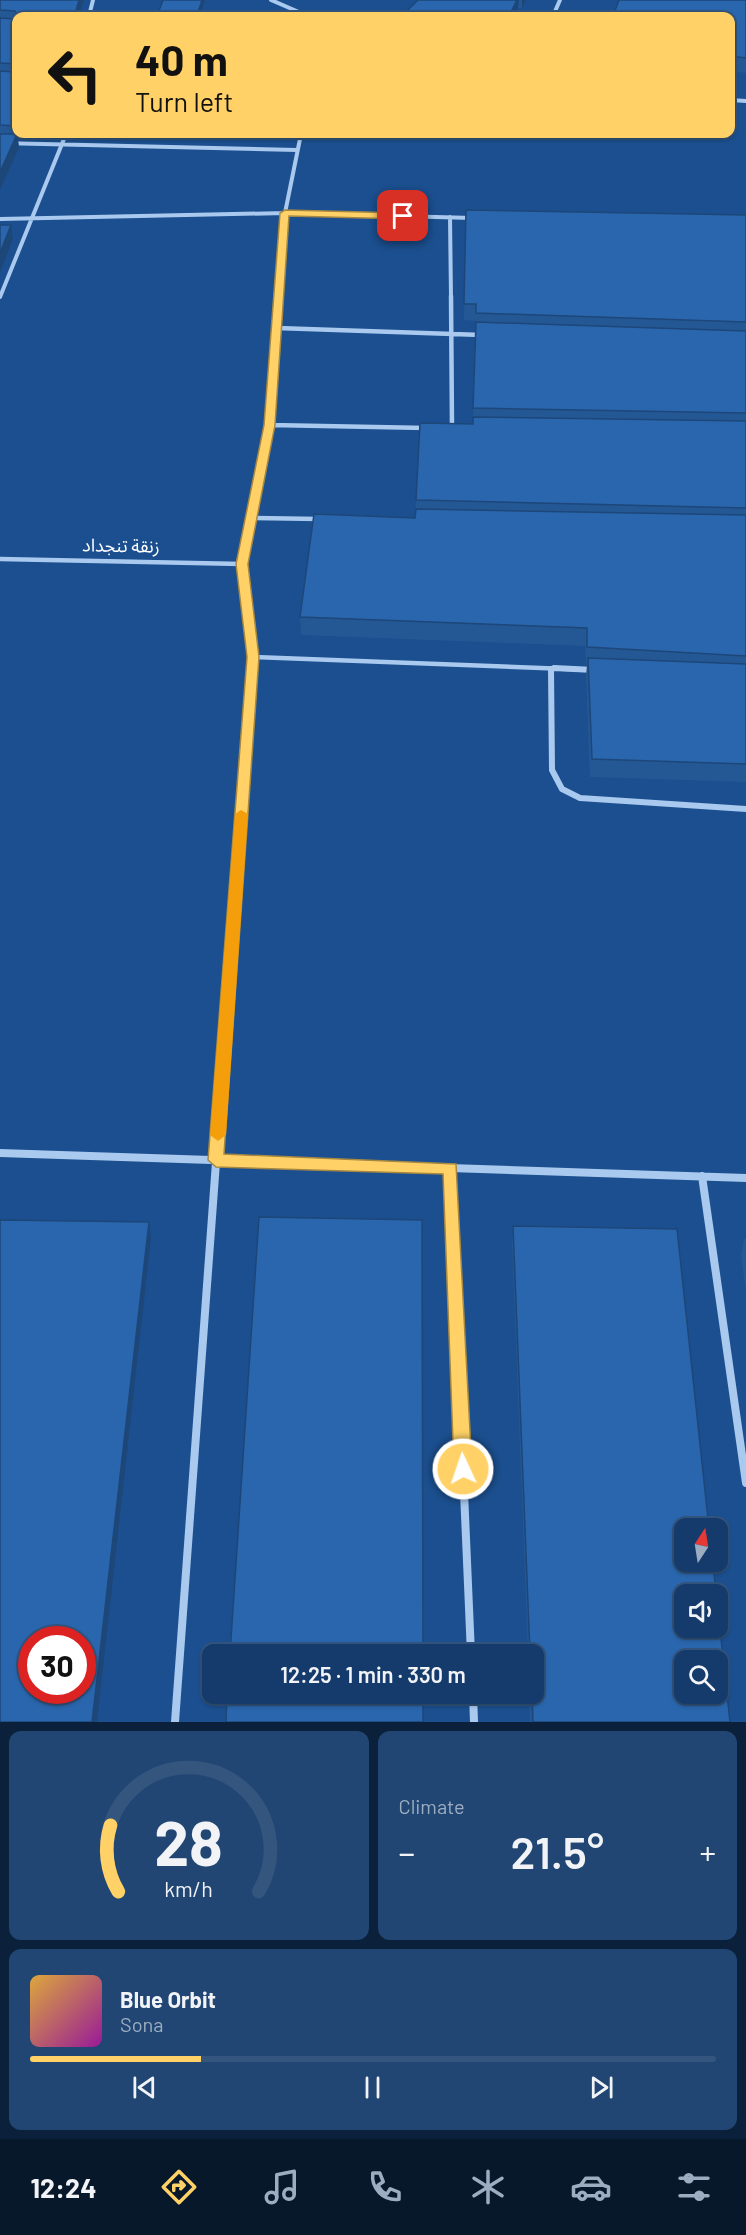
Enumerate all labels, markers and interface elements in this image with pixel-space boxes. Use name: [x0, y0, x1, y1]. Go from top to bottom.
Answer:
text: 40 m: [135, 34, 228, 84]
icon: left: [36, 36, 114, 114]
text: Turn left: [135, 85, 233, 117]
pin: [377, 190, 428, 241]
icon: arrive: [386, 199, 419, 232]
street label: زنقة تنجداد: [82, 533, 160, 558]
position arrow: [431, 1437, 495, 1501]
north arrow: [674, 1518, 728, 1572]
map controls: [674, 1518, 728, 1704]
button: sound: [674, 1584, 728, 1638]
speed limit sign: 30: [18, 1626, 96, 1704]
button: search: [674, 1650, 728, 1704]
text: 12:25 · 1 min · 330 m: [280, 1661, 466, 1687]
text: Climate: [399, 1794, 465, 1818]
text: 28: [154, 1804, 223, 1878]
text: 21.5°: [511, 1824, 604, 1878]
text: −: [399, 1832, 415, 1872]
text: +: [699, 1832, 716, 1872]
text: km/h: [164, 1877, 213, 1902]
text: Blue Orbit: [120, 1986, 216, 2012]
text: Sona: [120, 2012, 164, 2036]
icon: previous: [128, 2071, 161, 2104]
icon: pause: [356, 2071, 389, 2104]
icon: next: [585, 2071, 618, 2104]
icon: directions: [158, 2166, 200, 2208]
icon: music: [261, 2166, 303, 2208]
icon: phone: [364, 2166, 406, 2208]
icon: climate: [467, 2166, 509, 2208]
icon: car: [570, 2166, 612, 2208]
icon: filters: [673, 2166, 715, 2208]
text: 12:24: [31, 2171, 97, 2203]

